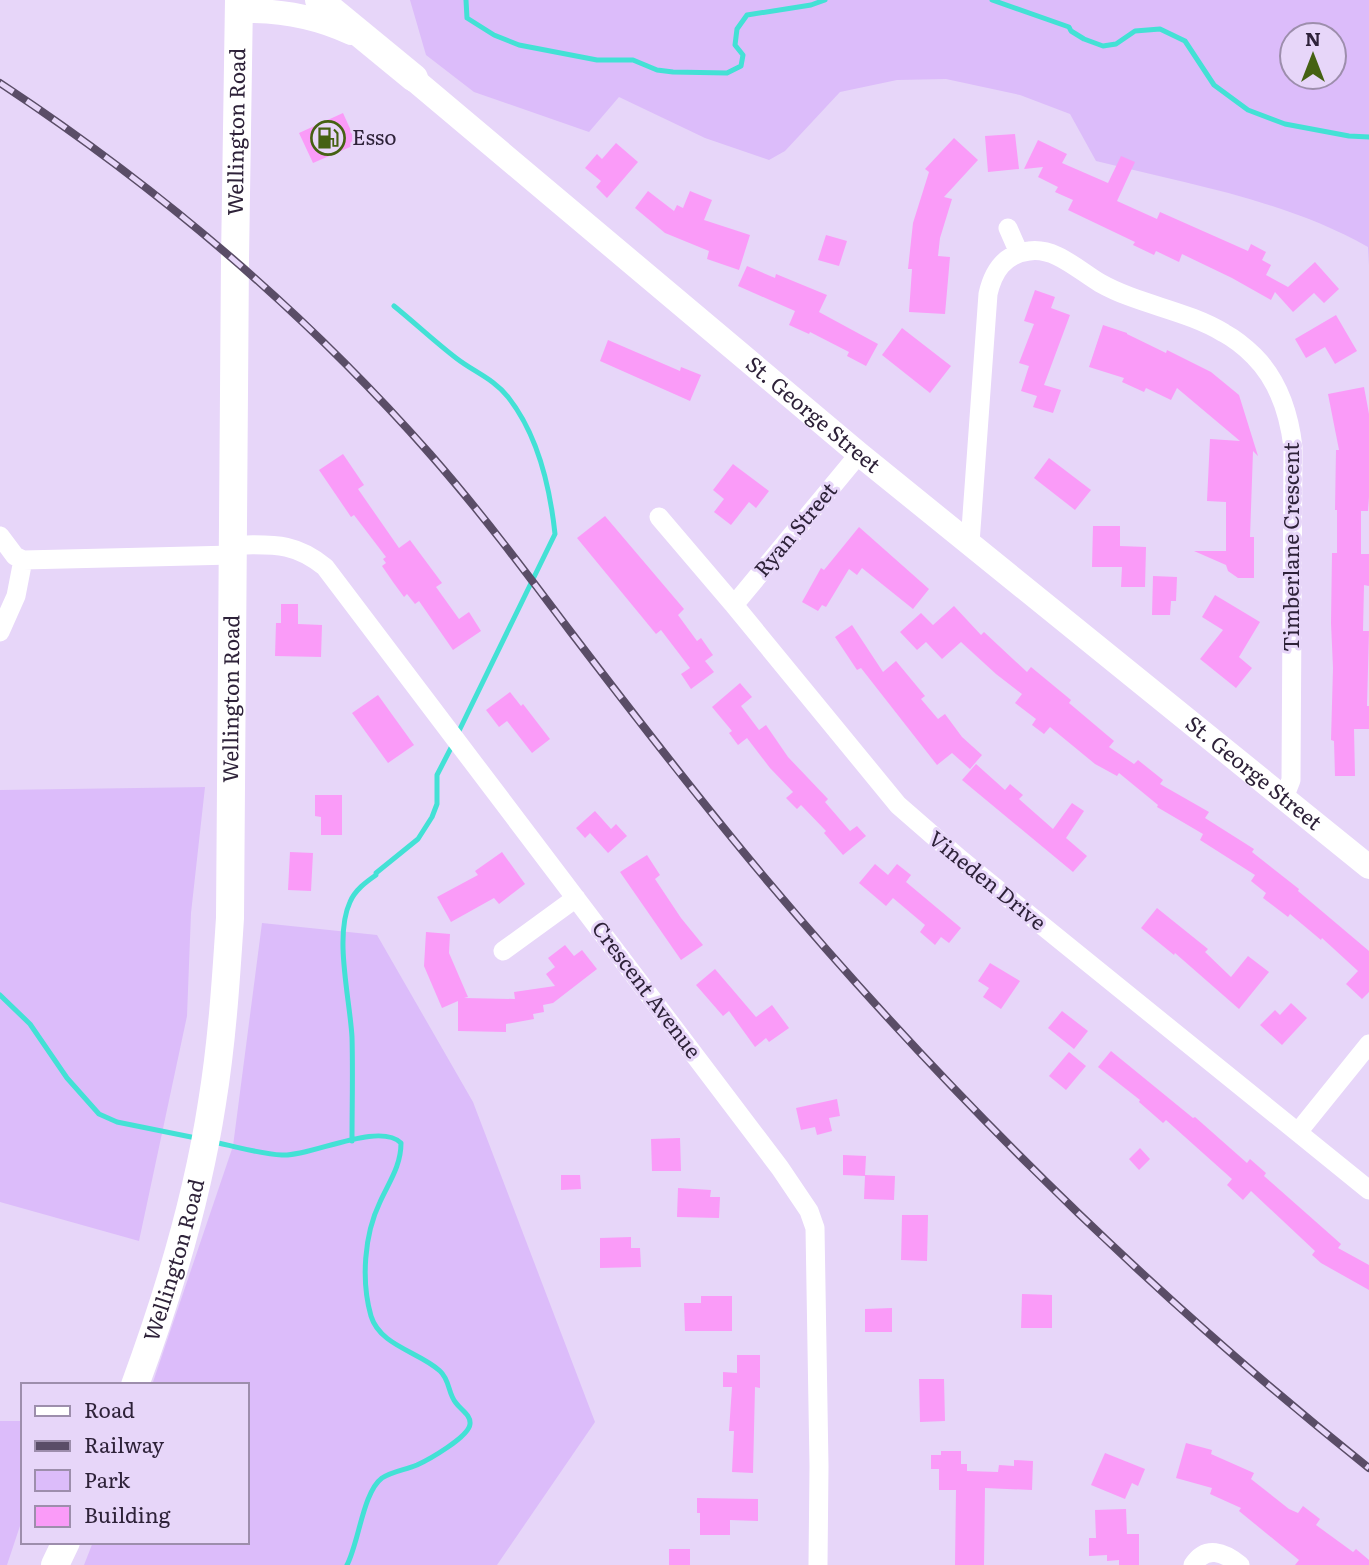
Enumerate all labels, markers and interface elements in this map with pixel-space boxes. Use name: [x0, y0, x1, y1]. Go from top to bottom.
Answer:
north arrow: [1278, 21, 1348, 91]
text: N: [1305, 24, 1321, 52]
street label: Wellington Road: [218, 47, 251, 216]
fuel station icon: Esso: [309, 119, 347, 157]
place label: Esso: [352, 120, 397, 151]
street label: St. George Street: [740, 347, 889, 479]
street label: Timberlane Crescent: [1274, 442, 1305, 652]
street label: Ryan Street: [745, 474, 843, 582]
street label: Wellington Road: [213, 615, 245, 783]
street label: St. George Street: [1180, 707, 1330, 836]
street label: Vineden Drive: [923, 822, 1054, 936]
street label: Crescent Avenue: [586, 913, 710, 1064]
street label: Wellington Road: [134, 1175, 210, 1345]
legend: [21, 1383, 248, 1544]
text: Road: [84, 1393, 135, 1424]
text: Railway: [84, 1428, 165, 1459]
text: Park: [84, 1463, 130, 1494]
text: Building: [84, 1498, 171, 1529]

